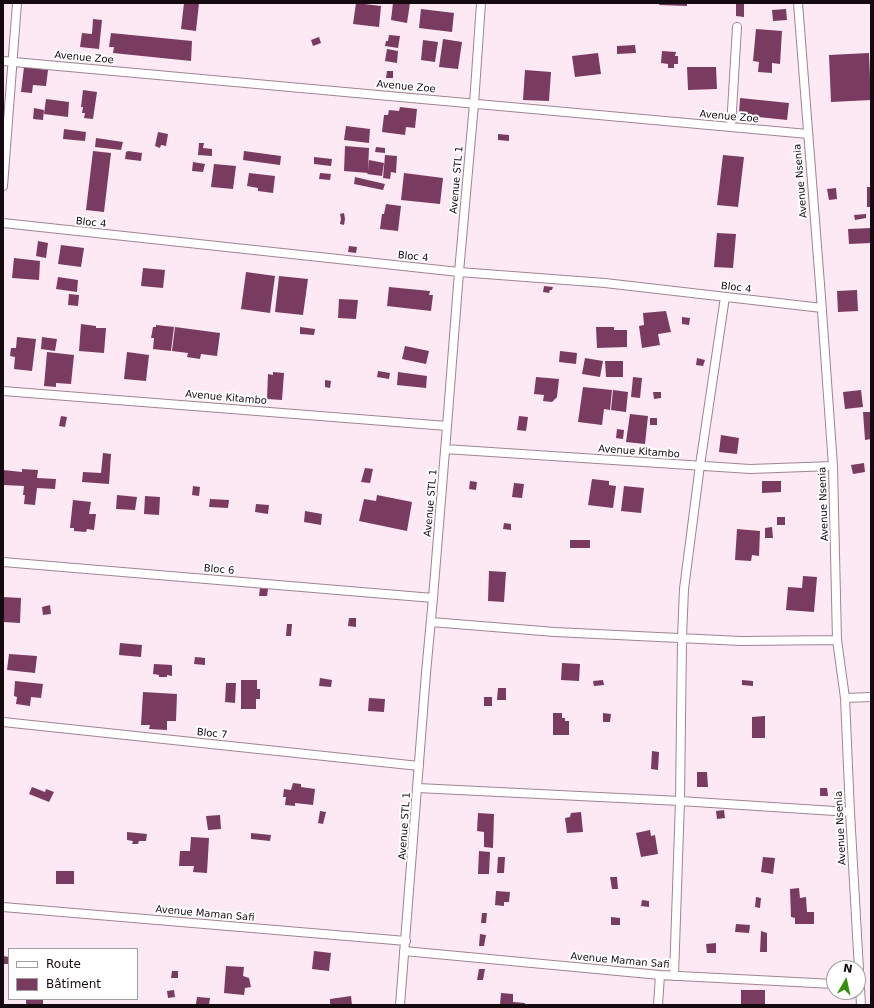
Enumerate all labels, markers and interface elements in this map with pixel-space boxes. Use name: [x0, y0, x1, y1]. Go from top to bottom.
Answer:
street label: Avenue Zoe: [54, 49, 114, 67]
street label: Avenue Zoe: [376, 78, 436, 96]
street label: Avenue Zoe: [699, 108, 759, 126]
street label: Avenue Nsenia: [792, 143, 810, 219]
street label: Avenue STL 1: [448, 146, 466, 214]
street label: Bloc 4: [75, 215, 107, 231]
street label: Bloc 4: [397, 249, 429, 265]
street label: Bloc 4: [720, 280, 752, 296]
street label: Avenue Kitambo: [185, 388, 267, 408]
street label: Avenue Kitambo: [598, 443, 680, 461]
street label: Avenue Nsenia: [817, 467, 831, 541]
street label: Avenue STL 1: [422, 469, 440, 537]
street label: Bloc 6: [203, 563, 235, 577]
street label: Bloc 7: [196, 726, 228, 742]
street label: Avenue Nsenia: [833, 791, 849, 865]
street label: Avenue STL 1: [397, 792, 413, 860]
street label: Avenue Maman Safi: [155, 904, 255, 924]
legend: [8, 948, 138, 1000]
street label: Avenue Maman Safi: [570, 951, 670, 971]
text: Route: [46, 957, 81, 971]
north arrow: [826, 960, 866, 1000]
text: N: [842, 962, 853, 976]
text: Bâtiment: [46, 977, 101, 991]

